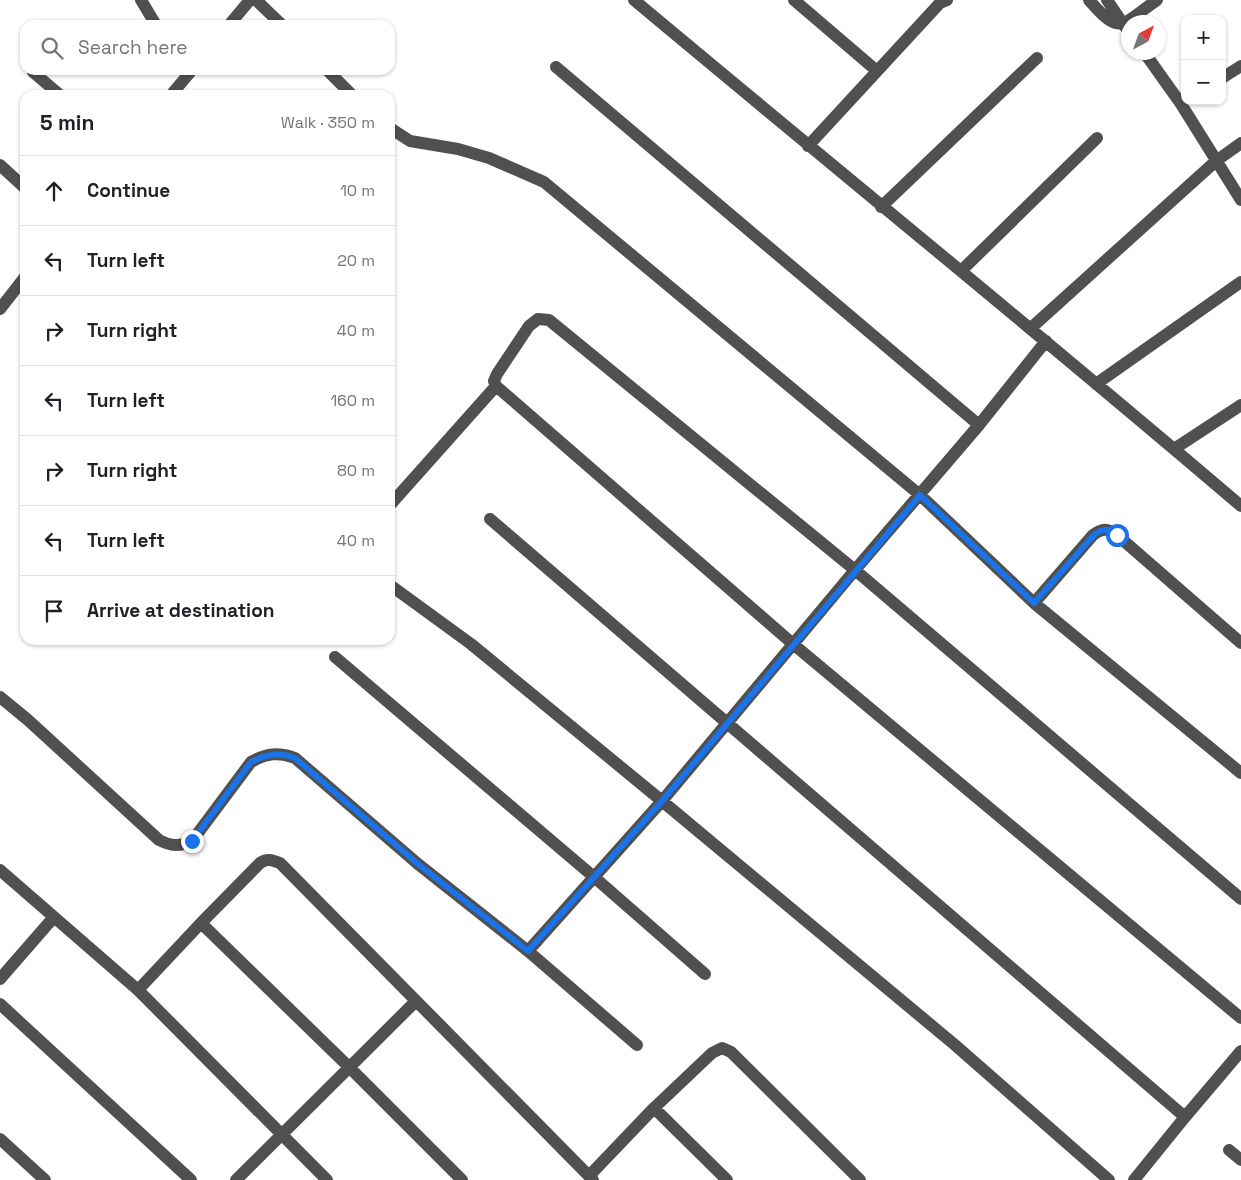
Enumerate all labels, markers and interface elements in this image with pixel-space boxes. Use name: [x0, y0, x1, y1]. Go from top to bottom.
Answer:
north arrow: [1121, 15, 1166, 60]
map controls: [1181, 15, 1226, 105]
button: +: [1181, 15, 1226, 60]
search box: [20, 20, 395, 75]
icon: search: [38, 34, 66, 62]
text: Search here: [78, 35, 188, 60]
button: −: [1181, 60, 1226, 105]
text: 5 min: [40, 109, 94, 136]
text: Walk · 350 m: [281, 112, 375, 133]
icon: ahead: [40, 177, 68, 205]
text: Continue: [87, 178, 170, 203]
text: 10 m: [340, 180, 375, 201]
icon: left: [40, 247, 68, 275]
text: Turn left: [87, 248, 165, 273]
text: 20 m: [337, 250, 375, 271]
icon: right: [40, 317, 68, 345]
text: Turn right: [87, 318, 177, 343]
text: 40 m: [337, 320, 375, 341]
icon: left: [40, 387, 68, 415]
text: Turn left: [87, 388, 165, 413]
text: 160 m: [330, 390, 375, 411]
icon: right: [40, 457, 68, 485]
text: Turn right: [87, 458, 177, 483]
text: 80 m: [337, 460, 375, 481]
route start: [1106, 524, 1129, 547]
icon: left: [40, 527, 68, 555]
text: Turn left: [87, 528, 165, 553]
text: 40 m: [337, 530, 375, 551]
icon: arrive: [40, 597, 68, 625]
text: Arrive at destination: [87, 598, 275, 623]
route end: [181, 830, 204, 853]

